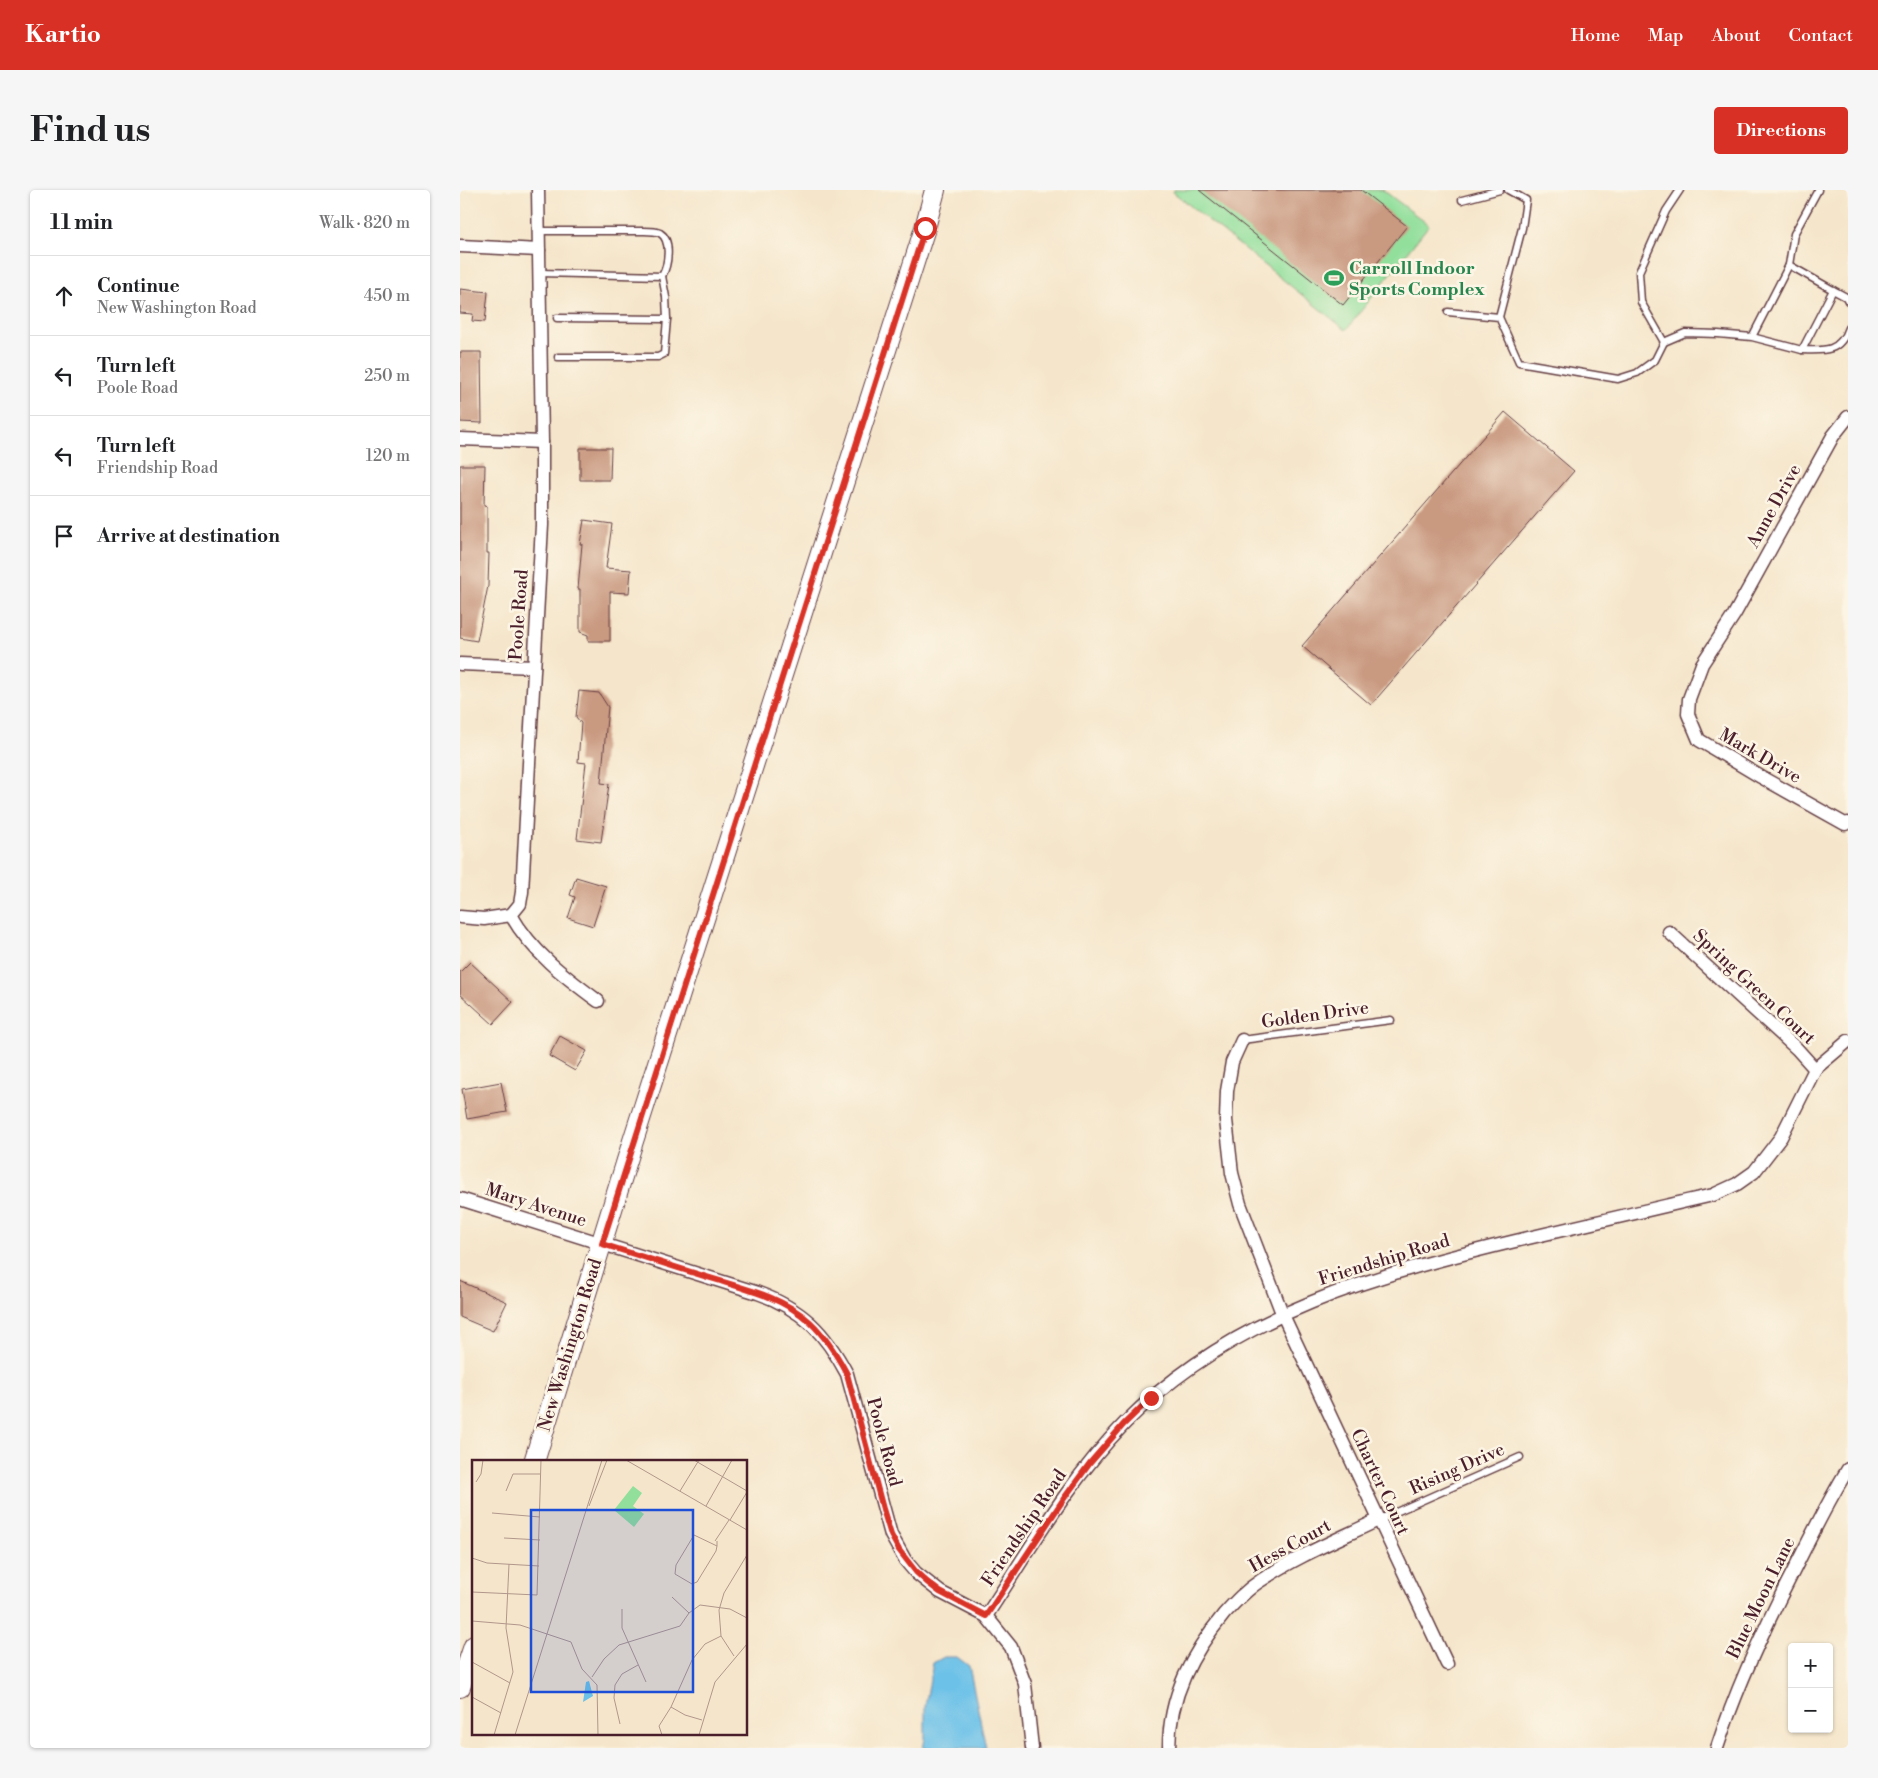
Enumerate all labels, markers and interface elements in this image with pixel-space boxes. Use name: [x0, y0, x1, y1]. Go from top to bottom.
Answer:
text: Kartio: [25, 20, 101, 50]
text: Home: [1571, 24, 1620, 47]
text: Map: [1648, 24, 1684, 47]
text: About: [1712, 24, 1761, 47]
text: Contact: [1789, 24, 1853, 47]
button: Directions: [1714, 107, 1848, 154]
text: Find us: [30, 109, 150, 152]
text: 11 min: [50, 210, 113, 236]
text: Walk · 820 m: [319, 213, 410, 233]
route start: [914, 217, 937, 240]
place label: Carroll Indoor Sports Complex: [1349, 257, 1485, 301]
sports icon: Carroll Indoor Sports Complex: [1323, 267, 1345, 289]
text: Continue: [97, 274, 180, 298]
icon: ahead: [50, 282, 78, 310]
text: 450 m: [364, 286, 410, 306]
text: New Washington Road: [97, 298, 257, 318]
text: Turn left: [97, 354, 176, 378]
icon: left: [50, 362, 78, 390]
text: 250 m: [364, 366, 410, 386]
text: Poole Road: [97, 378, 178, 398]
text: Turn left: [97, 434, 176, 458]
icon: left: [50, 442, 78, 470]
text: 120 m: [366, 446, 410, 466]
text: Friendship Road: [97, 458, 218, 478]
street label: Anne Drive: [1741, 460, 1806, 553]
icon: arrive: [50, 522, 78, 550]
text: Arrive at destination: [97, 524, 280, 548]
street label: Poole Road: [504, 568, 534, 661]
street label: Mark Drive: [1715, 723, 1805, 789]
street label: Spring Green Court: [1688, 924, 1821, 1050]
street label: Golden Drive: [1260, 996, 1370, 1034]
street label: Mary Avenue: [482, 1178, 590, 1232]
street label: Friendship Road: [1316, 1229, 1453, 1291]
street label: New Washington Road: [533, 1255, 607, 1434]
route end: [1140, 1387, 1163, 1410]
street label: Poole Road: [861, 1395, 907, 1490]
street label: Charter Court: [1345, 1425, 1415, 1539]
street label: Rising Drive: [1406, 1438, 1508, 1500]
inset map: [472, 1460, 748, 1736]
street label: Friendship Road: [976, 1464, 1072, 1591]
street label: Hess Court: [1245, 1514, 1336, 1578]
street label: Blue Moon Lane: [1721, 1533, 1800, 1663]
map controls: [1788, 1643, 1833, 1733]
button: +: [1788, 1643, 1833, 1688]
button: −: [1788, 1688, 1833, 1733]

